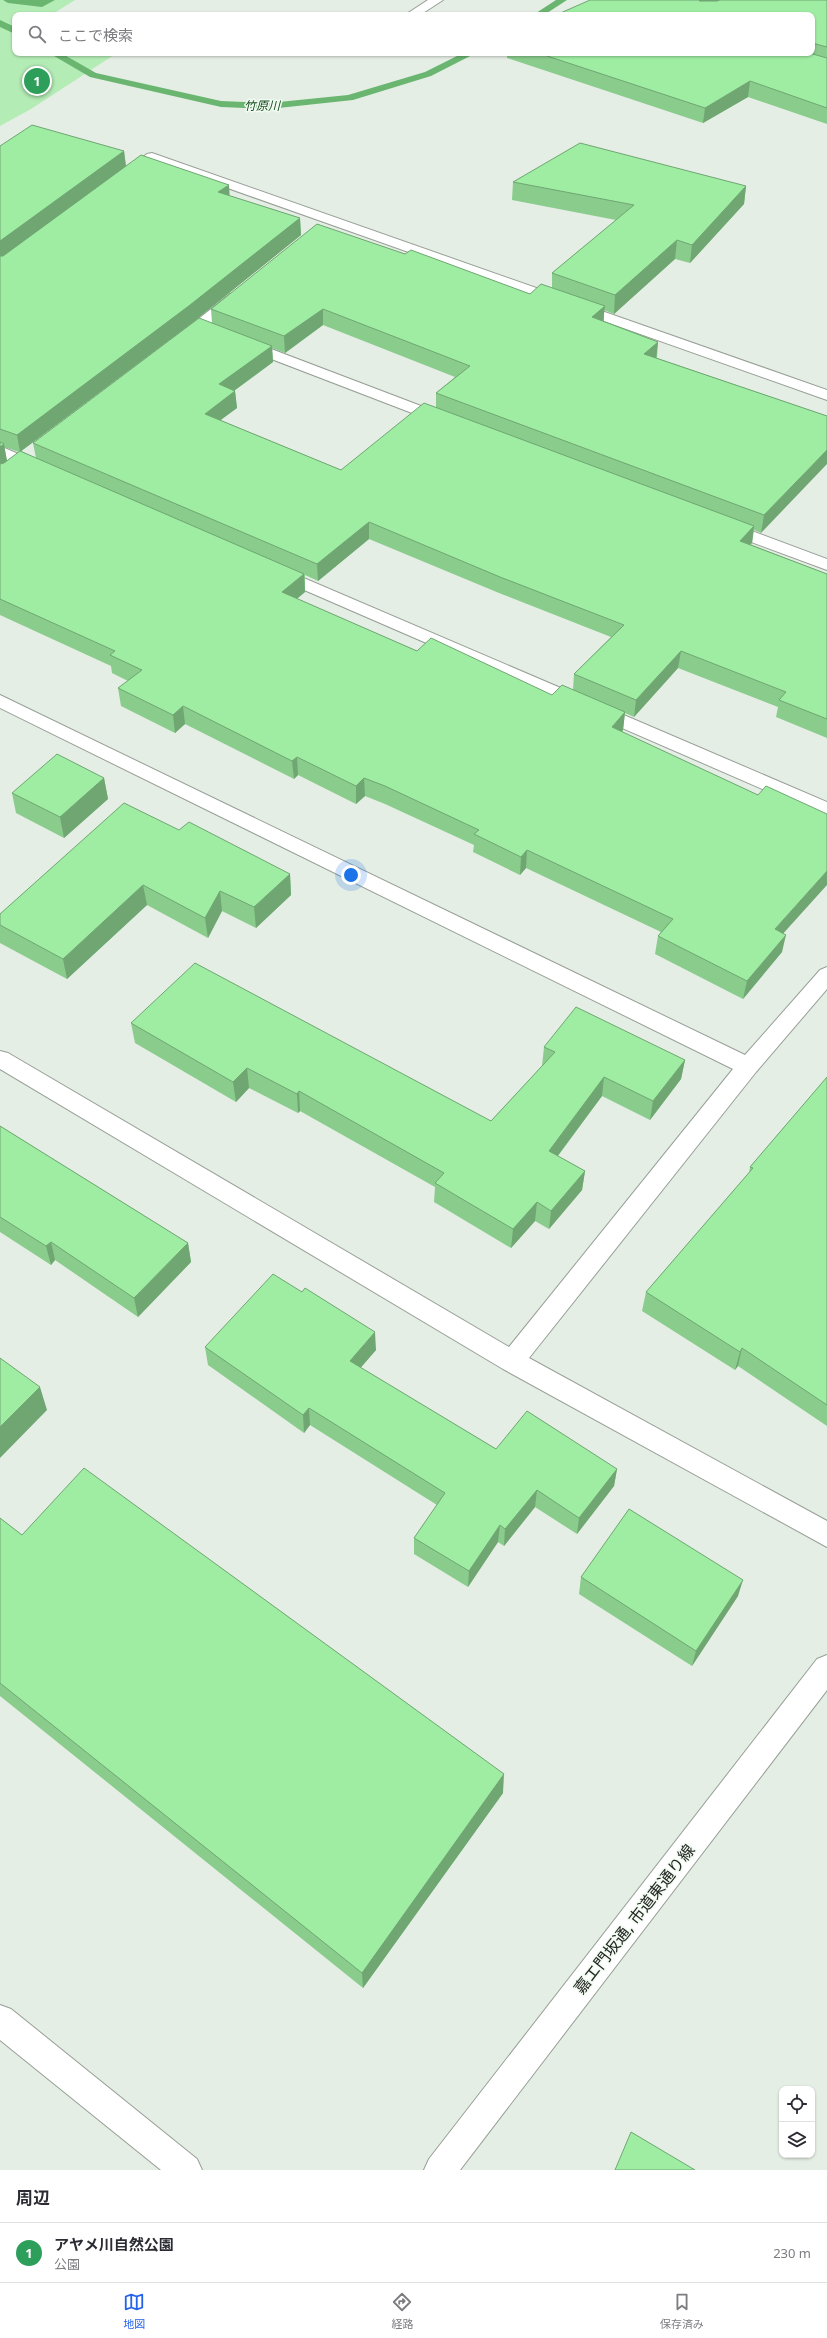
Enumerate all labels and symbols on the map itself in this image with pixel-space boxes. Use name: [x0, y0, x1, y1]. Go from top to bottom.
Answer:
pin: 1: [24, 66, 50, 96]
water label: 竹原川: [244, 97, 282, 114]
your location: [341, 865, 361, 885]
street label: 嘉エ門坂通, 市道東通り線: [569, 1840, 699, 1998]

